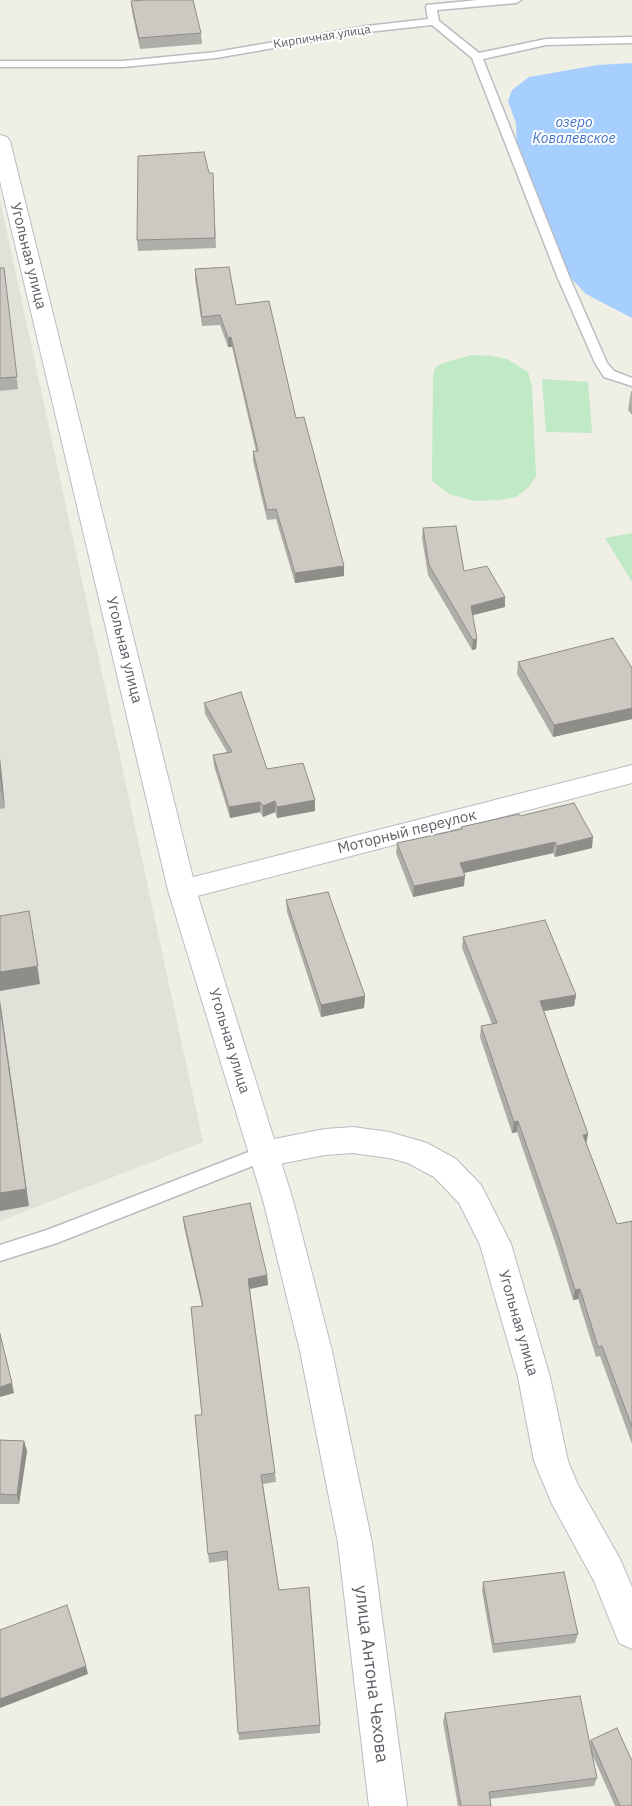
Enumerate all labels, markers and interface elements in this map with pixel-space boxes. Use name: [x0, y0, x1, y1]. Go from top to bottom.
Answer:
street label: Кирпичная улица: [272, 22, 372, 52]
water label: озеро Ковалевское: [532, 115, 616, 148]
street label: Угольная улица: [6, 201, 50, 311]
street label: Угольная улица: [102, 595, 146, 705]
street label: Моторный переулок: [336, 806, 478, 858]
street label: Угольная улица: [204, 986, 254, 1096]
street label: Угольная улица: [494, 1268, 542, 1378]
street label: улица Антона Чехова: [349, 1584, 393, 1764]

